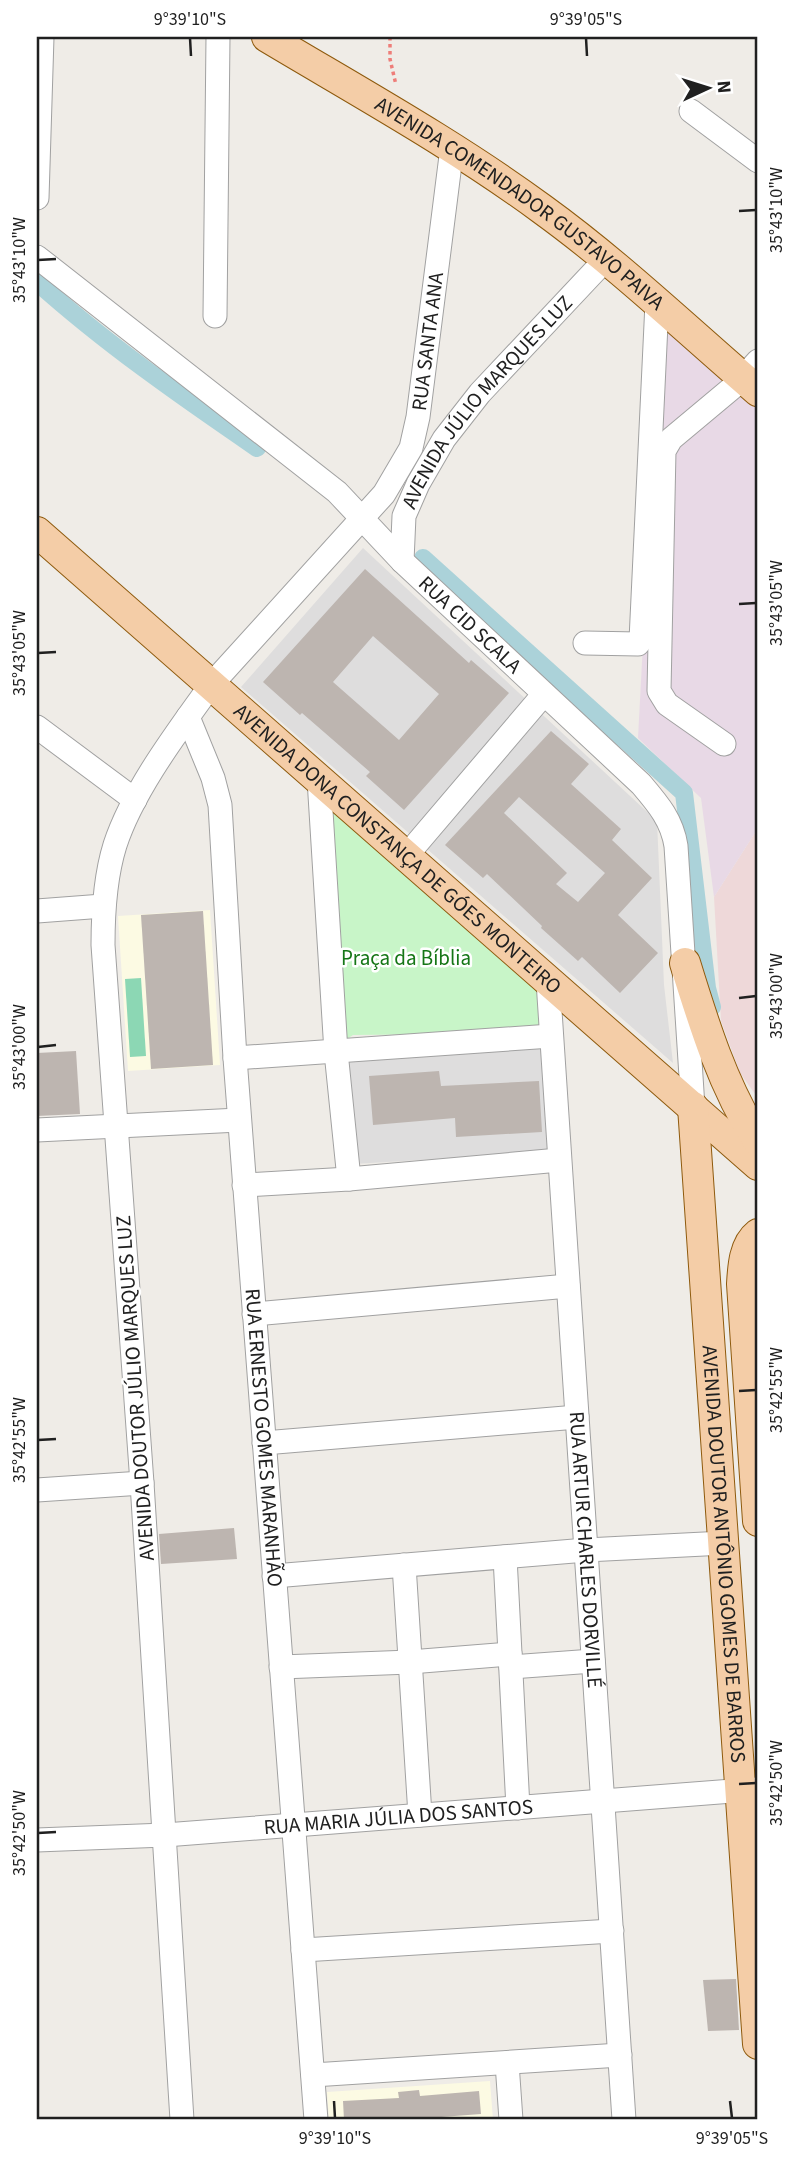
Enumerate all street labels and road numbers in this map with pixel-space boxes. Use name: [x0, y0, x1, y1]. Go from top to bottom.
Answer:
street label: AVENIDA COMENDADOR GUSTAVO PAIVA: [369, 89, 671, 318]
street label: RUA SANTA ANA: [404, 270, 451, 412]
street label: AVENIDA JÚLIO MARQUES LUZ: [394, 289, 579, 513]
street label: RUA CID SCALA: [412, 569, 529, 681]
street label: AVENIDA DONA CONSTANÇA DE GÓES MONTEIRO: [227, 696, 568, 1001]
street label: AVENIDA DOUTOR JÚLIO MARQUES LUZ: [108, 1214, 162, 1562]
street label: RUA ERNESTO GOMES MARANHÃO: [238, 1287, 290, 1588]
street label: AVENIDA DOUTOR ANTÔNIO GOMES DE BARROS: [695, 1344, 753, 1764]
street label: RUA ARTUR CHARLES DORVILLÉ: [562, 1410, 610, 1689]
street label: RUA MARIA JÚLIA DOS SANTOS: [262, 1792, 534, 1842]

